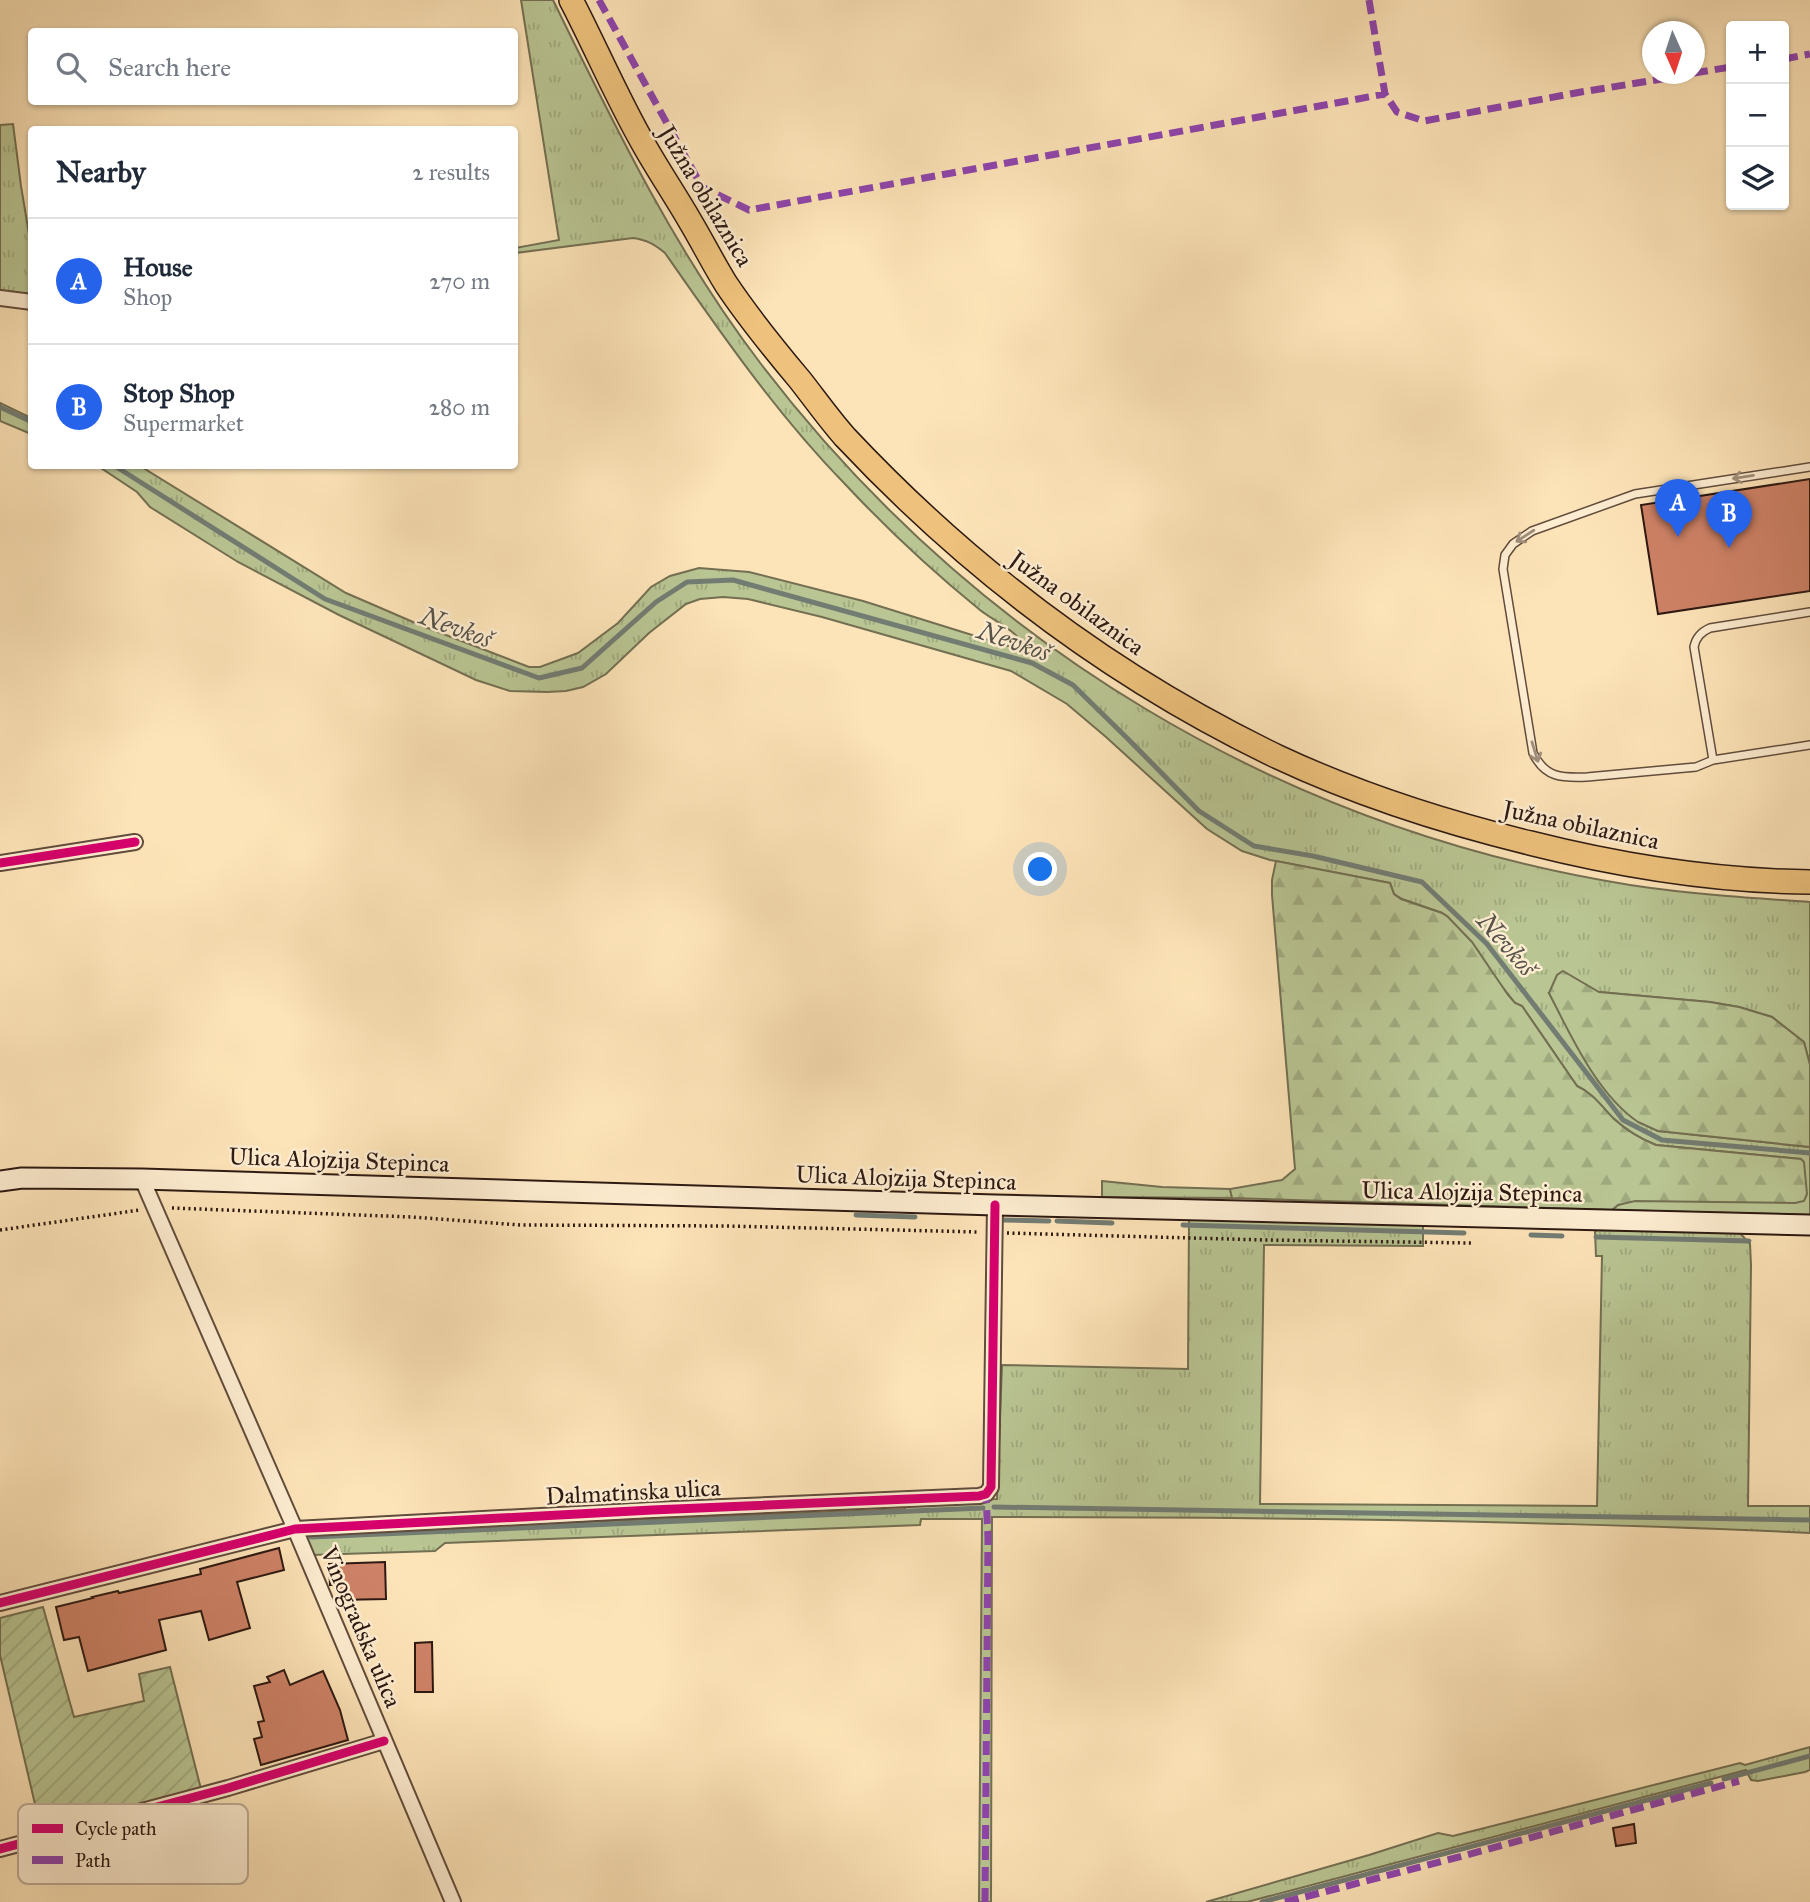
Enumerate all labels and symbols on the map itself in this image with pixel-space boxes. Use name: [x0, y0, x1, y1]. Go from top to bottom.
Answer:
north arrow: [1642, 21, 1705, 84]
street label: Južna obilaznica: [651, 117, 760, 273]
one-way arrow: [1732, 471, 1754, 484]
pin: A: [1655, 479, 1701, 537]
pin: B: [1706, 490, 1752, 548]
one-way arrow: [1515, 530, 1535, 544]
street label: Južna obilaznica: [1001, 542, 1151, 662]
water label: Nevkoš: [414, 599, 500, 656]
water label: Nevkoš: [972, 613, 1058, 669]
one-way arrow: [1529, 741, 1542, 763]
street label: Južna obilaznica: [1497, 793, 1663, 856]
your location: [1023, 852, 1057, 886]
water label: Nevkoš: [1469, 904, 1546, 985]
street label: Ulica Alojzija Stepinca: [228, 1141, 451, 1179]
street label: Ulica Alojzija Stepinca: [795, 1159, 1018, 1197]
street label: Ulica Alojzija Stepinca: [1361, 1175, 1584, 1209]
street label: Dalmatinska ulica: [545, 1472, 722, 1512]
street label: Vinogradska ulica: [313, 1541, 409, 1713]
legend: [18, 1804, 248, 1884]
text: Cycle path: [75, 1817, 157, 1840]
text: Path: [75, 1849, 111, 1872]

